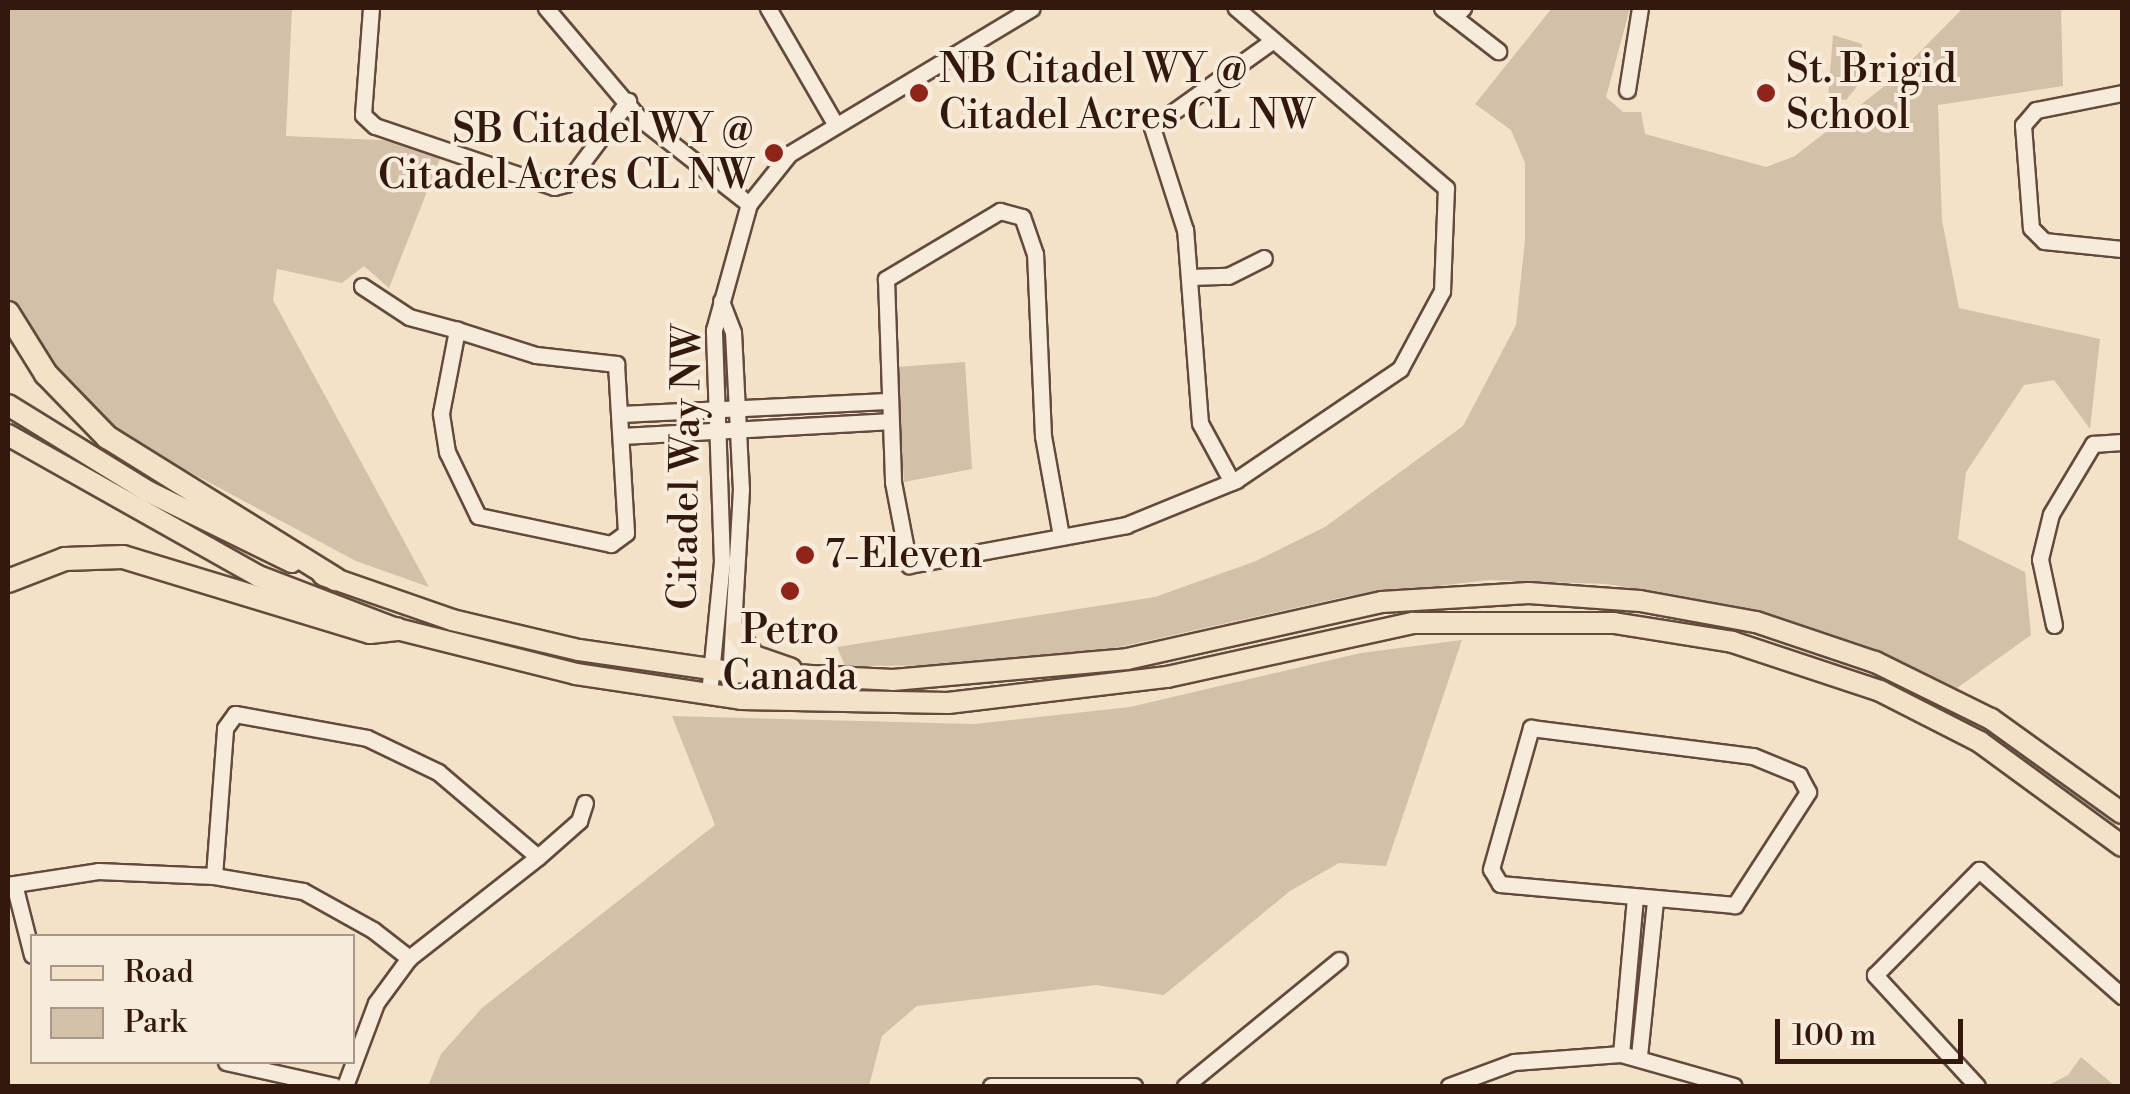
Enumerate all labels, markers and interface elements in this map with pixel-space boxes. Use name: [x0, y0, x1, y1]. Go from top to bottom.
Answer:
place label: NB Citadel WY @ Citadel Acres CL NW: [939, 46, 1315, 140]
place label: St. Brigid School: [1786, 46, 1956, 140]
marker: NB Citadel WY @ Citadel Acres CL NW: [908, 82, 930, 104]
marker: St. Brigid School: [1755, 82, 1777, 104]
place label: SB Citadel WY @ Citadel Acres CL NW: [378, 106, 754, 200]
marker: SB Citadel WY @ Citadel Acres CL NW: [763, 142, 785, 164]
street label: Citadel Way NW: [660, 324, 712, 610]
place label: 7-Eleven: [825, 531, 983, 579]
marker: 7-Eleven: [794, 544, 816, 566]
marker: Petro Canada: [779, 580, 801, 602]
place label: Petro Canada: [723, 607, 857, 701]
legend: [30, 934, 355, 1064]
text: Road: [124, 954, 194, 992]
scale bar: [1780, 999, 1968, 1061]
text: Park: [124, 1004, 186, 1042]
text: 100 m: [1792, 1017, 1876, 1055]

